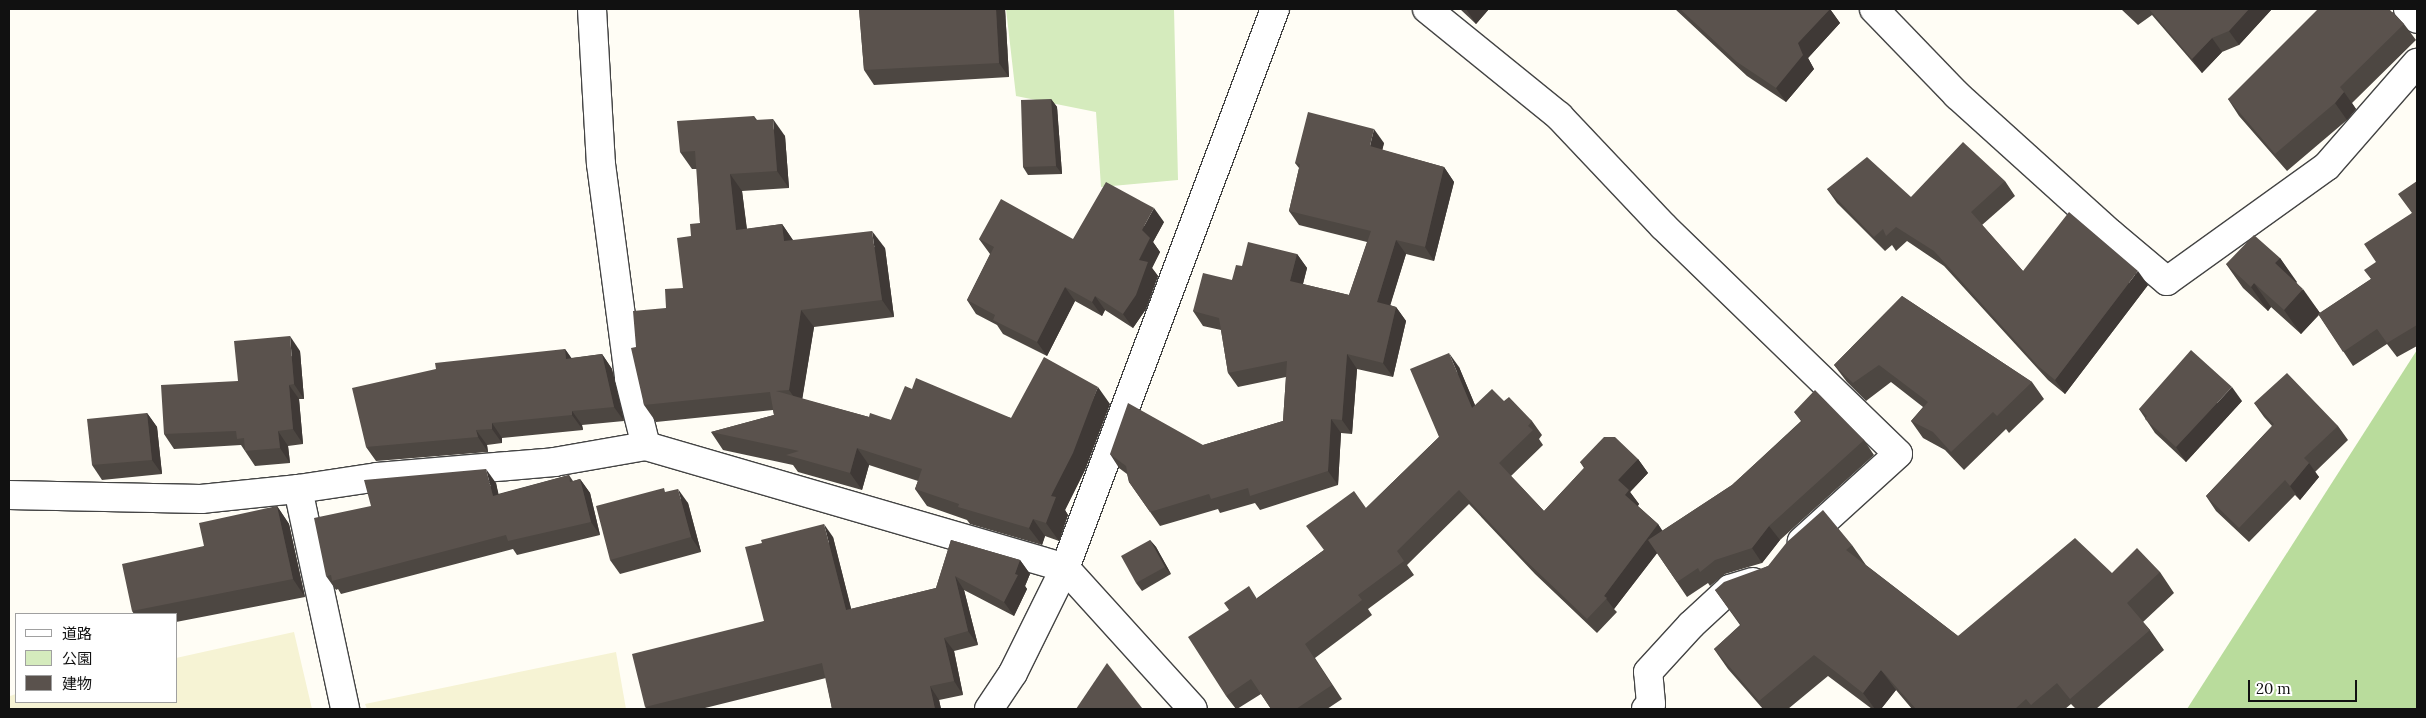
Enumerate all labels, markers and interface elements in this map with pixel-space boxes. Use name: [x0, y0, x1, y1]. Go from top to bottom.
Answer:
legend: [15, 613, 178, 703]
text: 道路: [62, 624, 92, 643]
text: 公園: [62, 649, 92, 668]
scale bar: [2251, 670, 2360, 702]
text: 建物: [62, 674, 92, 693]
text: 20 m: [2256, 679, 2291, 698]

